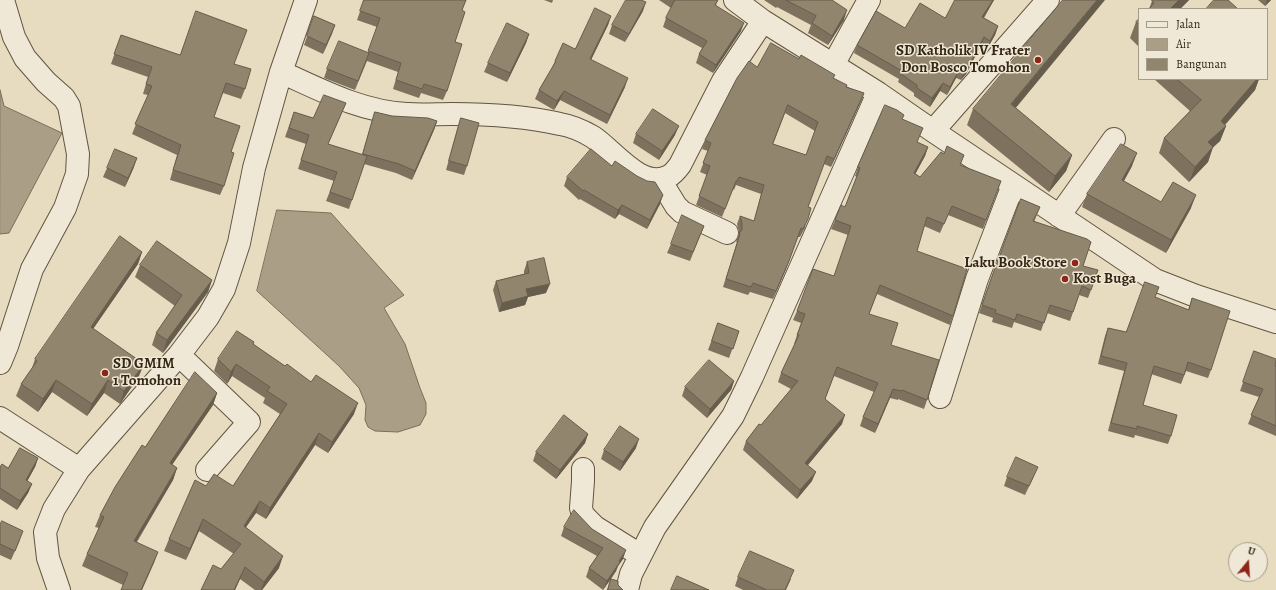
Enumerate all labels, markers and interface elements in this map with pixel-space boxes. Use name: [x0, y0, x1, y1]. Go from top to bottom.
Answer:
legend: [1138, 8, 1268, 80]
text: Jalan: [1176, 16, 1200, 32]
text: Air: [1176, 36, 1191, 52]
place label: SD Katholik IV Frater Don Bosco Tomohon: [896, 42, 1030, 77]
marker: SD Katholik IV Frater Don Bosco Tomohon: [1033, 55, 1043, 65]
text: Bangunan: [1176, 56, 1227, 72]
place label: Laku Book Store: [964, 254, 1067, 272]
marker: Laku Book Store: [1070, 258, 1080, 268]
place label: Kost Buga: [1073, 270, 1136, 288]
marker: Kost Buga: [1060, 274, 1070, 284]
place label: SD GMIM 1 Tomohon: [113, 355, 181, 390]
marker: SD GMIM 1 Tomohon: [100, 368, 110, 378]
north arrow: [1228, 542, 1268, 582]
text: U: [1246, 543, 1257, 559]

